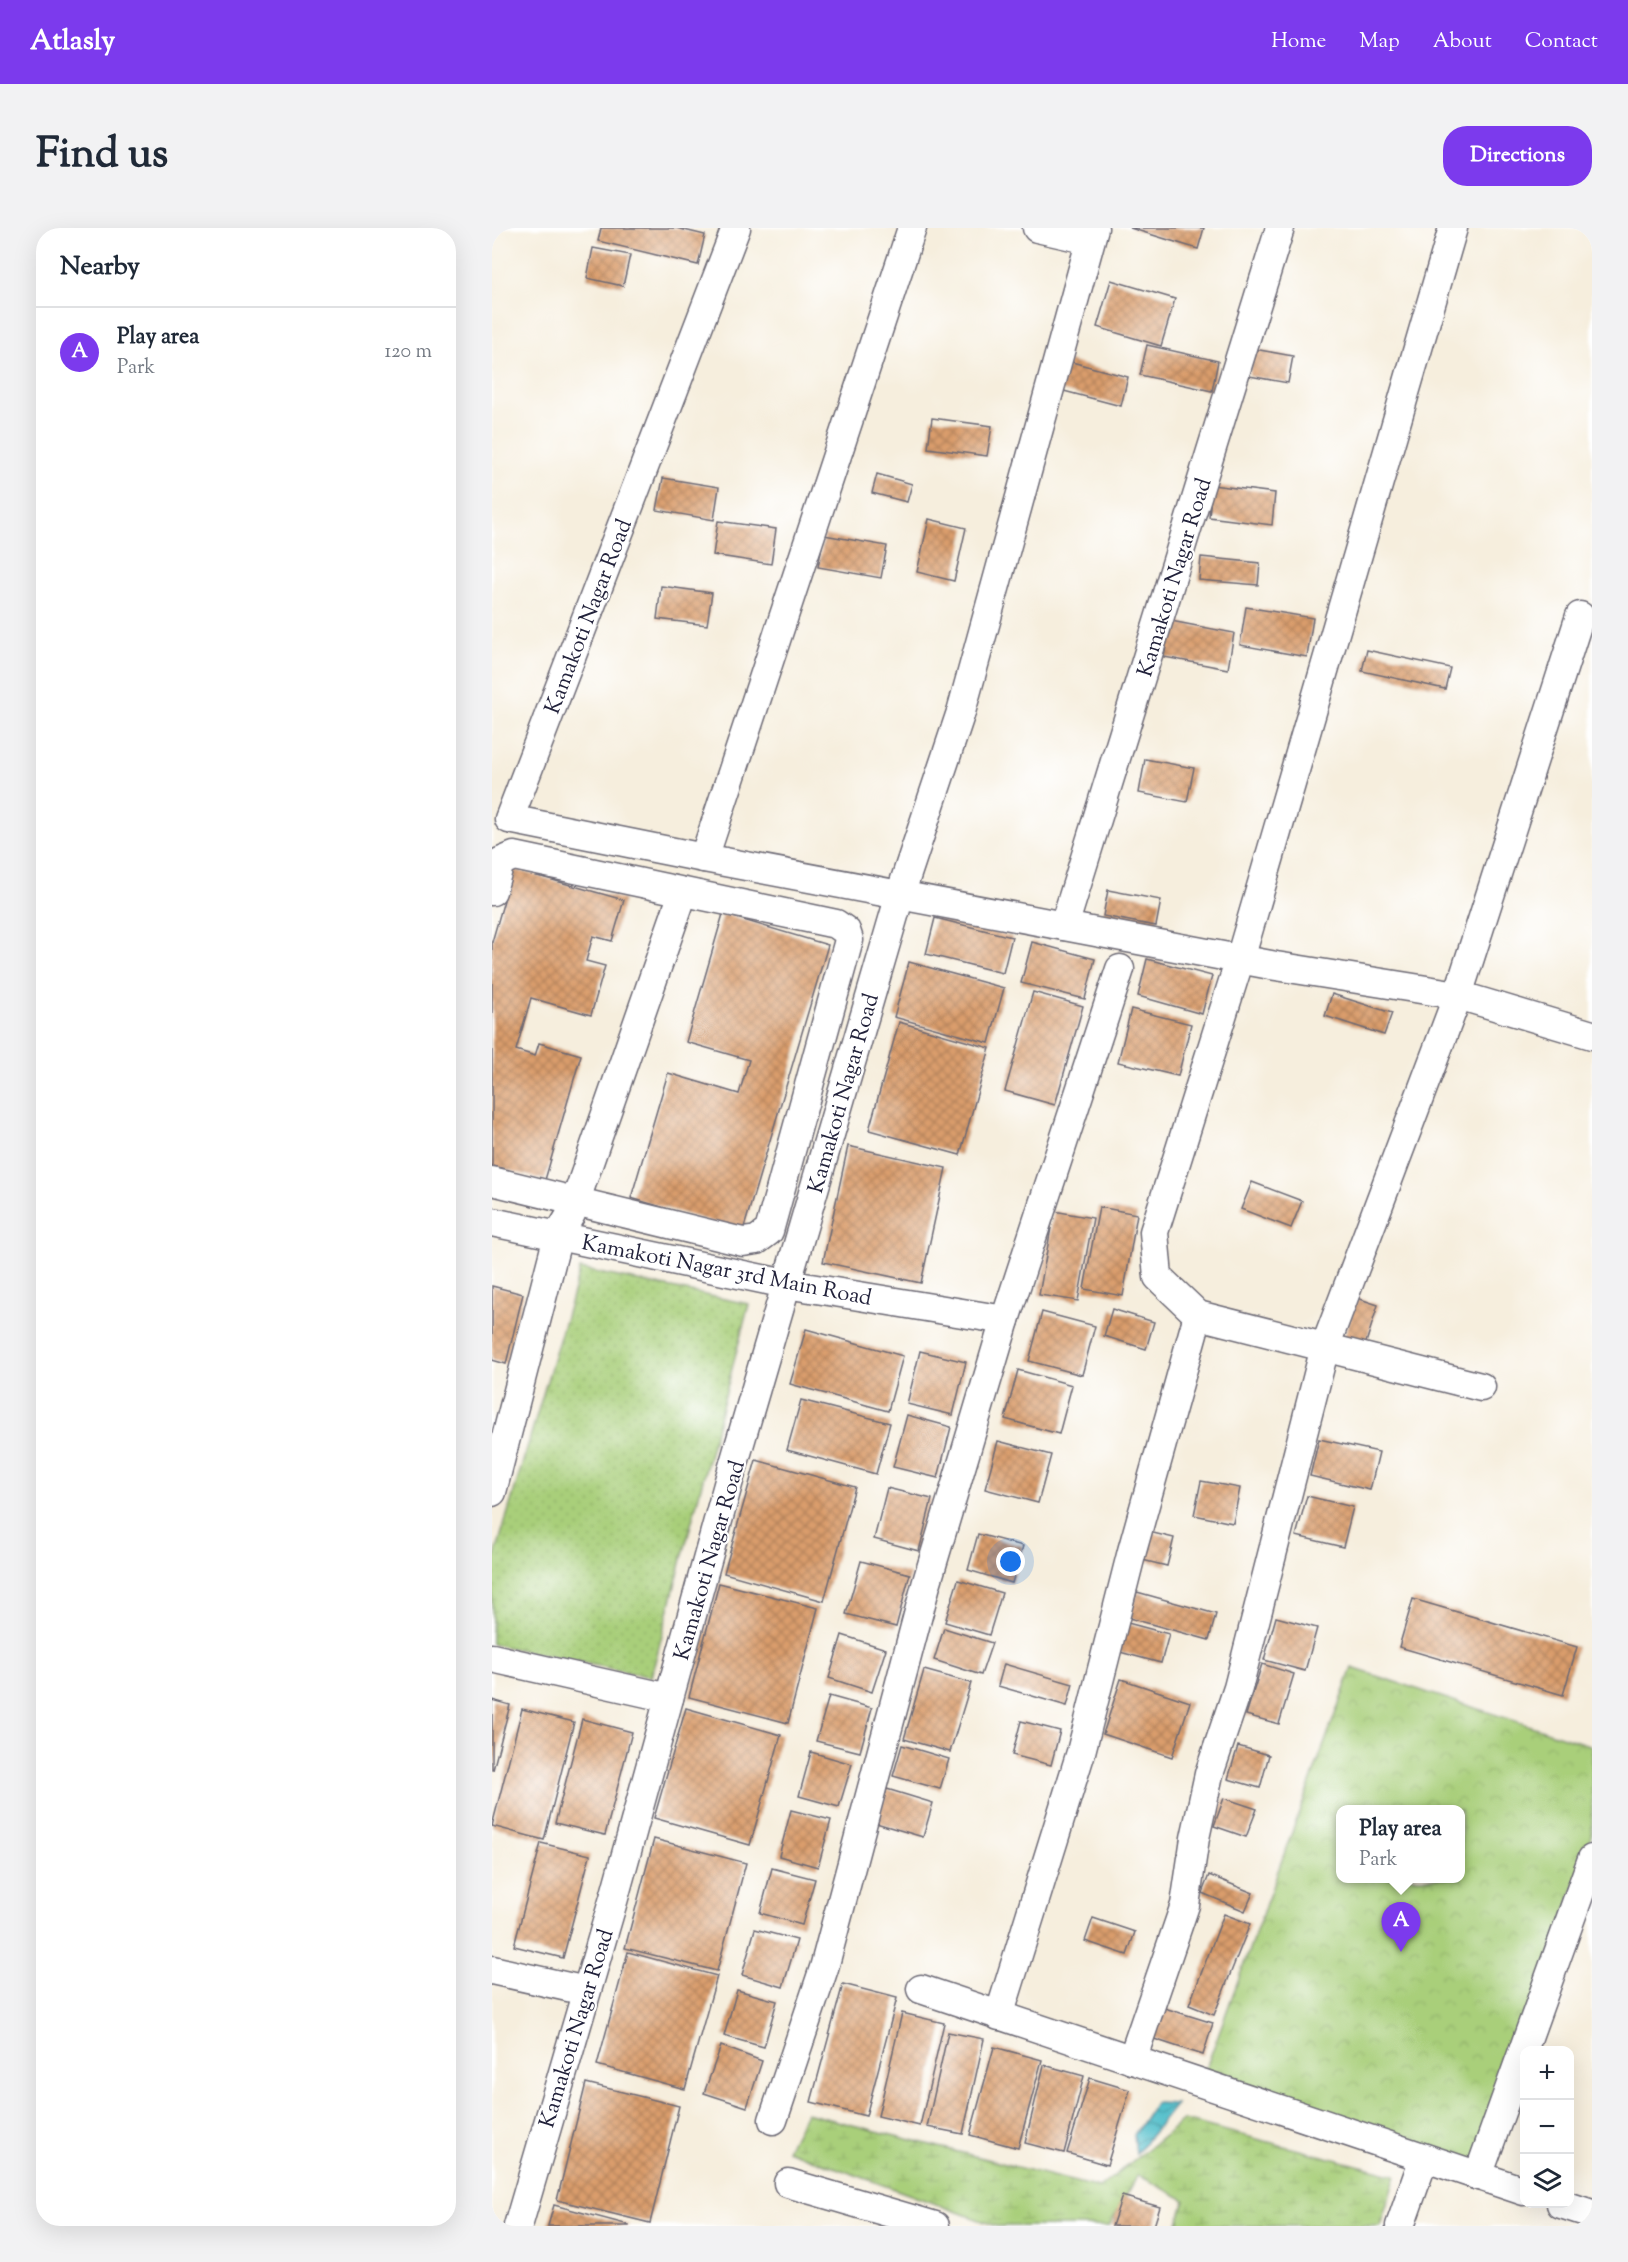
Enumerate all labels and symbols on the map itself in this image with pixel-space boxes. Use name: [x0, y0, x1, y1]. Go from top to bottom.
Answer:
street label: Kamakoti Nagar Road: [1130, 474, 1221, 681]
street label: Kamakoti Nagar Road: [538, 515, 642, 719]
street label: Kamakoti Nagar Road: [801, 990, 889, 1198]
street label: Kamakoti Nagar 3rd Main Road: [579, 1228, 874, 1316]
street label: Kamakoti Nagar Road: [667, 1457, 755, 1665]
your location: [996, 1547, 1025, 1576]
pin: A: [1382, 1902, 1420, 1952]
street label: Kamakoti Nagar Road: [532, 1925, 623, 2132]

